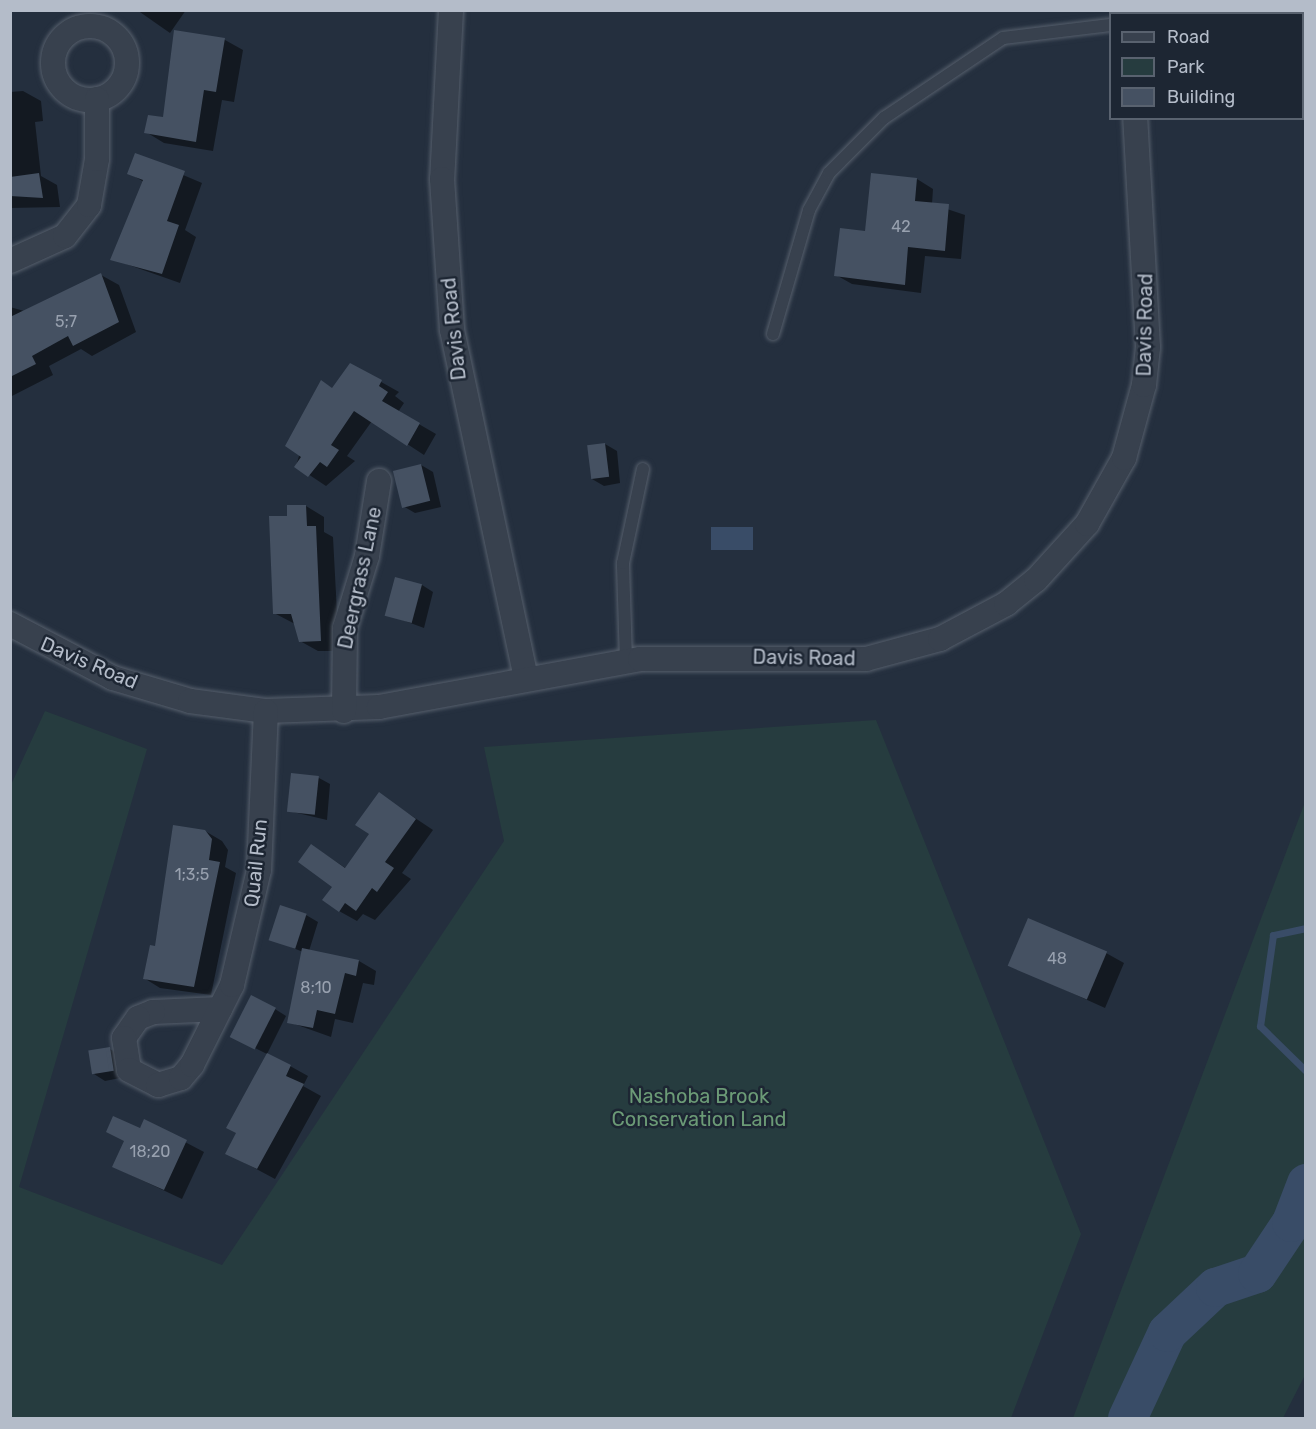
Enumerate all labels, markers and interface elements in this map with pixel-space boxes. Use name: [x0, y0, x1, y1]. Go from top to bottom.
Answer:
legend: [1109, 12, 1304, 120]
text: Road: [1167, 26, 1210, 48]
text: Park: [1167, 56, 1204, 78]
text: Building: [1167, 86, 1235, 108]
house number: 42: [891, 217, 911, 237]
street label: Davis Road: [1132, 273, 1158, 377]
street label: Davis Road: [437, 277, 471, 381]
house number: 5;7: [55, 312, 77, 332]
street label: Deergrass Lane: [333, 505, 387, 651]
street label: Davis Road: [37, 632, 141, 694]
street label: Davis Road: [752, 645, 856, 671]
street label: Quail Run: [239, 818, 273, 908]
house number: 1;3;5: [175, 865, 209, 885]
house number: 48: [1047, 949, 1067, 969]
house number: 8;10: [300, 978, 332, 998]
park label: Nashoba Brook Conservation Land: [611, 1085, 787, 1132]
house number: 18;20: [130, 1142, 170, 1162]

